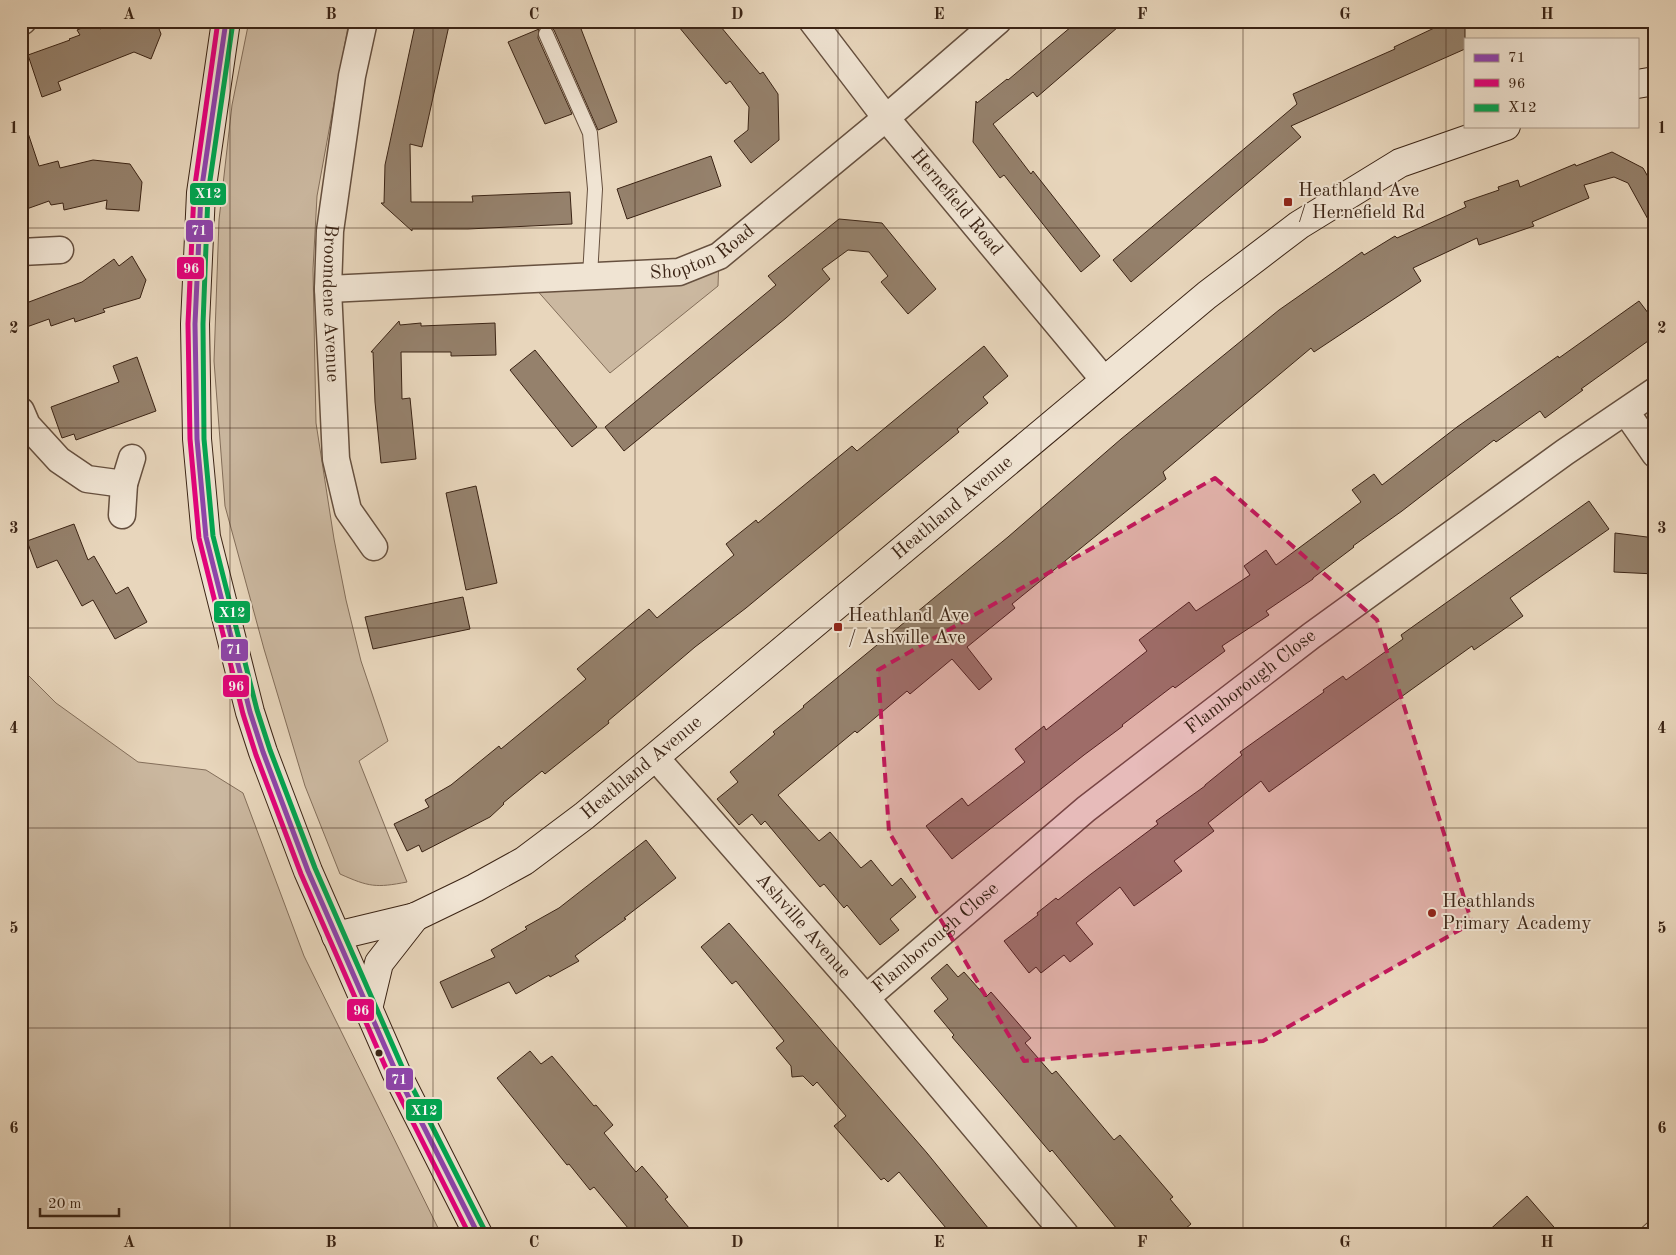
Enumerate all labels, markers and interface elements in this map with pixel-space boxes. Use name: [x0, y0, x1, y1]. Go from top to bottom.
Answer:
text: A: [123, 7, 135, 23]
text: B: [325, 7, 337, 23]
text: C: [529, 7, 539, 23]
text: D: [731, 7, 743, 23]
text: E: [933, 7, 945, 23]
text: F: [1137, 7, 1148, 23]
text: G: [1339, 7, 1351, 23]
text: H: [1540, 7, 1554, 23]
legend: [1464, 38, 1638, 128]
text: 71: [1508, 51, 1525, 66]
text: 96: [1508, 77, 1525, 92]
text: X12: [1508, 101, 1537, 116]
text: 1: [9, 121, 19, 137]
text: 1: [1657, 121, 1667, 137]
street label: Hernefield Road: [907, 146, 1006, 259]
line badge: X12: [189, 182, 227, 206]
place label: Heathland Ave / Hernefield Rd: [1298, 182, 1425, 223]
text: X12: [195, 187, 221, 201]
marker: Heathland Ave / Hernefield Rd: [1282, 196, 1294, 208]
line badge: 71: [185, 219, 214, 243]
street label: Shopton Road: [649, 221, 758, 283]
street label: Broomdene Avenue: [318, 223, 342, 383]
text: 71: [191, 224, 207, 238]
line badge: 96: [176, 256, 205, 280]
text: 96: [183, 262, 199, 276]
text: 2: [9, 321, 19, 337]
text: 2: [1657, 321, 1667, 337]
street label: Heathland Avenue: [889, 452, 1016, 564]
text: 3: [9, 521, 19, 537]
text: 3: [1657, 521, 1667, 537]
line badge: X12: [213, 600, 251, 624]
text: X12: [219, 606, 245, 620]
place label: Heathland Ave / Ashville Ave: [848, 607, 969, 648]
marker: Heathland Ave / Ashville Ave: [832, 621, 844, 633]
street label: Flamborough Close: [1182, 626, 1320, 738]
line badge: 71: [220, 638, 249, 662]
text: 71: [226, 643, 242, 657]
line badge: 96: [222, 674, 250, 698]
text: 96: [228, 680, 244, 694]
street label: Heathland Avenue: [578, 712, 706, 823]
text: 4: [9, 721, 19, 737]
text: 4: [1657, 721, 1667, 737]
street label: Ashville Avenue: [752, 870, 854, 983]
street label: Flamborough Close: [869, 879, 1002, 997]
place label: Heathlands Primary Academy: [1442, 893, 1592, 934]
marker: Heathlands Primary Academy: [1426, 907, 1438, 919]
text: 5: [9, 921, 19, 937]
text: 5: [1657, 921, 1667, 937]
line badge: 96: [346, 998, 375, 1022]
text: 96: [353, 1004, 369, 1018]
unlabelled marker: [374, 1048, 384, 1058]
line badge: 71: [385, 1067, 414, 1091]
text: 71: [391, 1073, 407, 1087]
line badge: X12: [405, 1098, 443, 1122]
text: X12: [411, 1104, 437, 1118]
text: 6: [9, 1121, 19, 1137]
text: 6: [1657, 1121, 1667, 1137]
scale bar: [40, 1185, 119, 1217]
text: 20 m: [48, 1197, 82, 1212]
text: A: [123, 1235, 135, 1251]
text: B: [325, 1235, 337, 1251]
text: C: [529, 1235, 539, 1251]
text: D: [731, 1235, 743, 1251]
text: E: [933, 1235, 945, 1251]
text: F: [1137, 1235, 1148, 1251]
text: G: [1339, 1235, 1351, 1251]
text: H: [1540, 1235, 1554, 1251]

